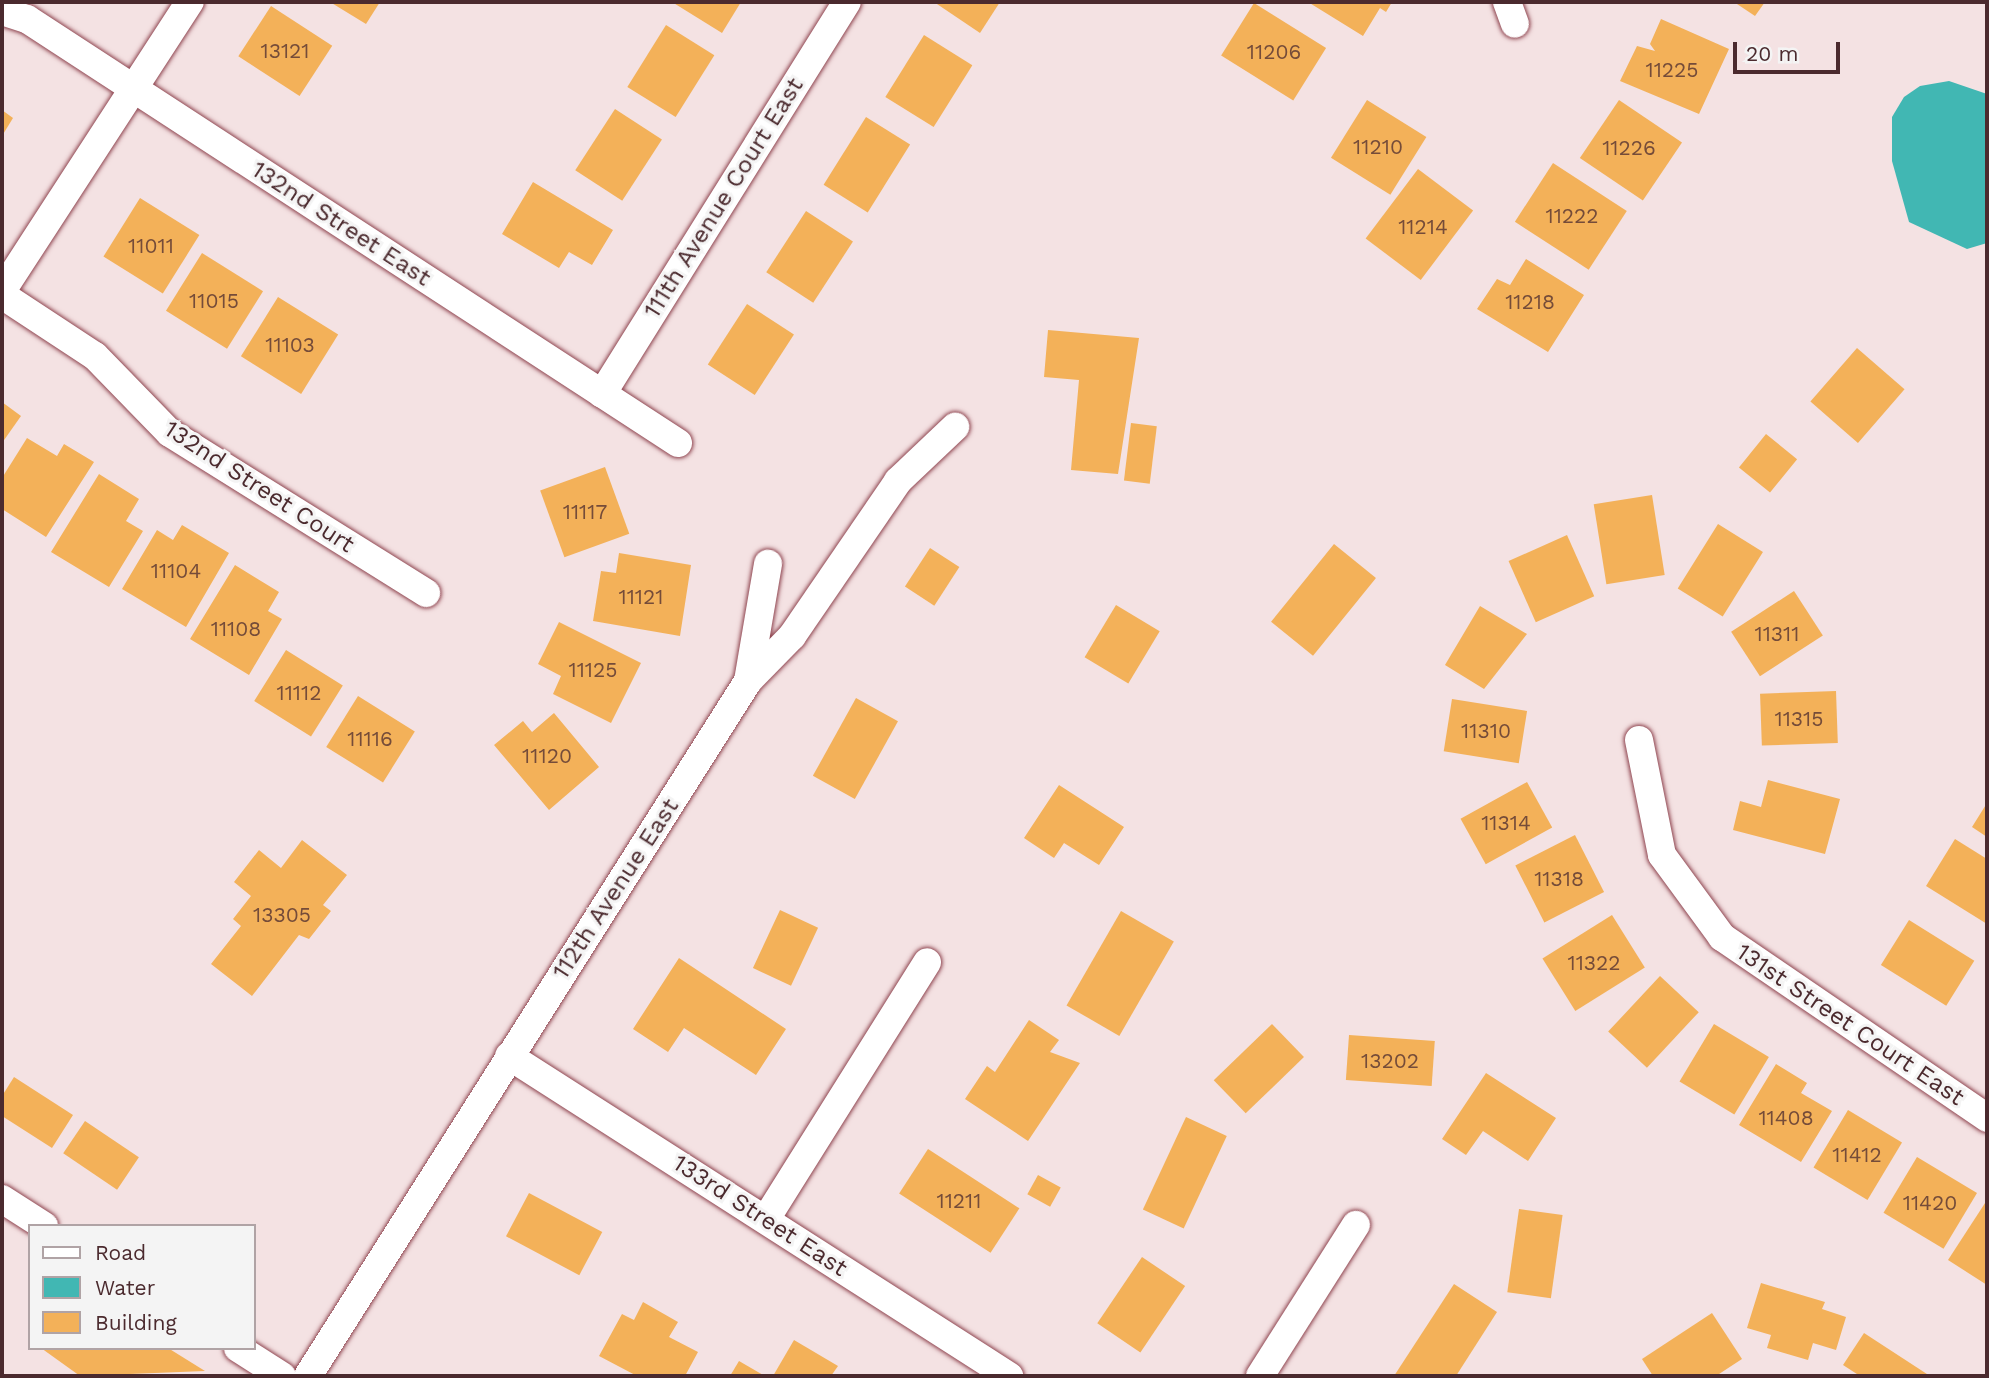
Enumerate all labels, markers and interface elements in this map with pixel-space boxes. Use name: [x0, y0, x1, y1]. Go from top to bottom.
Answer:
scale bar: [1737, 28, 1844, 72]
house number: 13121: [260, 38, 310, 64]
house number: 11206: [1247, 39, 1301, 65]
text: 20 m: [1746, 41, 1798, 66]
house number: 11225: [1645, 57, 1699, 83]
street label: 111th Avenue Court East: [638, 72, 810, 324]
house number: 11210: [1353, 134, 1403, 160]
house number: 11226: [1602, 135, 1656, 161]
street label: 132nd Street East: [246, 155, 436, 293]
house number: 11222: [1545, 203, 1599, 229]
house number: 11214: [1398, 214, 1448, 240]
house number: 11011: [128, 233, 174, 259]
house number: 11015: [189, 288, 239, 314]
house number: 11218: [1505, 289, 1555, 315]
house number: 11103: [265, 332, 315, 358]
street label: 132nd Street Court: [159, 415, 359, 559]
house number: 11117: [563, 499, 607, 525]
house number: 11104: [151, 558, 201, 584]
house number: 11121: [618, 584, 664, 610]
house number: 11108: [211, 616, 261, 642]
house number: 11311: [1754, 621, 1800, 647]
house number: 11125: [568, 657, 618, 683]
house number: 11112: [276, 680, 322, 706]
house number: 11315: [1774, 706, 1824, 732]
house number: 11310: [1461, 718, 1511, 744]
house number: 11116: [347, 726, 393, 752]
house number: 11120: [522, 743, 572, 769]
street label: 112th Avenue East: [547, 793, 685, 985]
house number: 11314: [1481, 810, 1531, 836]
house number: 11318: [1534, 866, 1584, 892]
house number: 13305: [253, 902, 311, 928]
street label: 131st Street Court East: [1731, 938, 1969, 1112]
house number: 11322: [1567, 950, 1621, 976]
house number: 13202: [1361, 1048, 1419, 1074]
house number: 11408: [1758, 1105, 1814, 1131]
house number: 11412: [1832, 1142, 1882, 1168]
street label: 133rd Street East: [667, 1149, 853, 1283]
house number: 11211: [936, 1188, 982, 1214]
house number: 11420: [1903, 1190, 1957, 1216]
legend: [28, 1224, 256, 1350]
text: Road: [95, 1240, 146, 1265]
text: Water: [95, 1275, 155, 1300]
text: Building: [95, 1310, 177, 1335]

